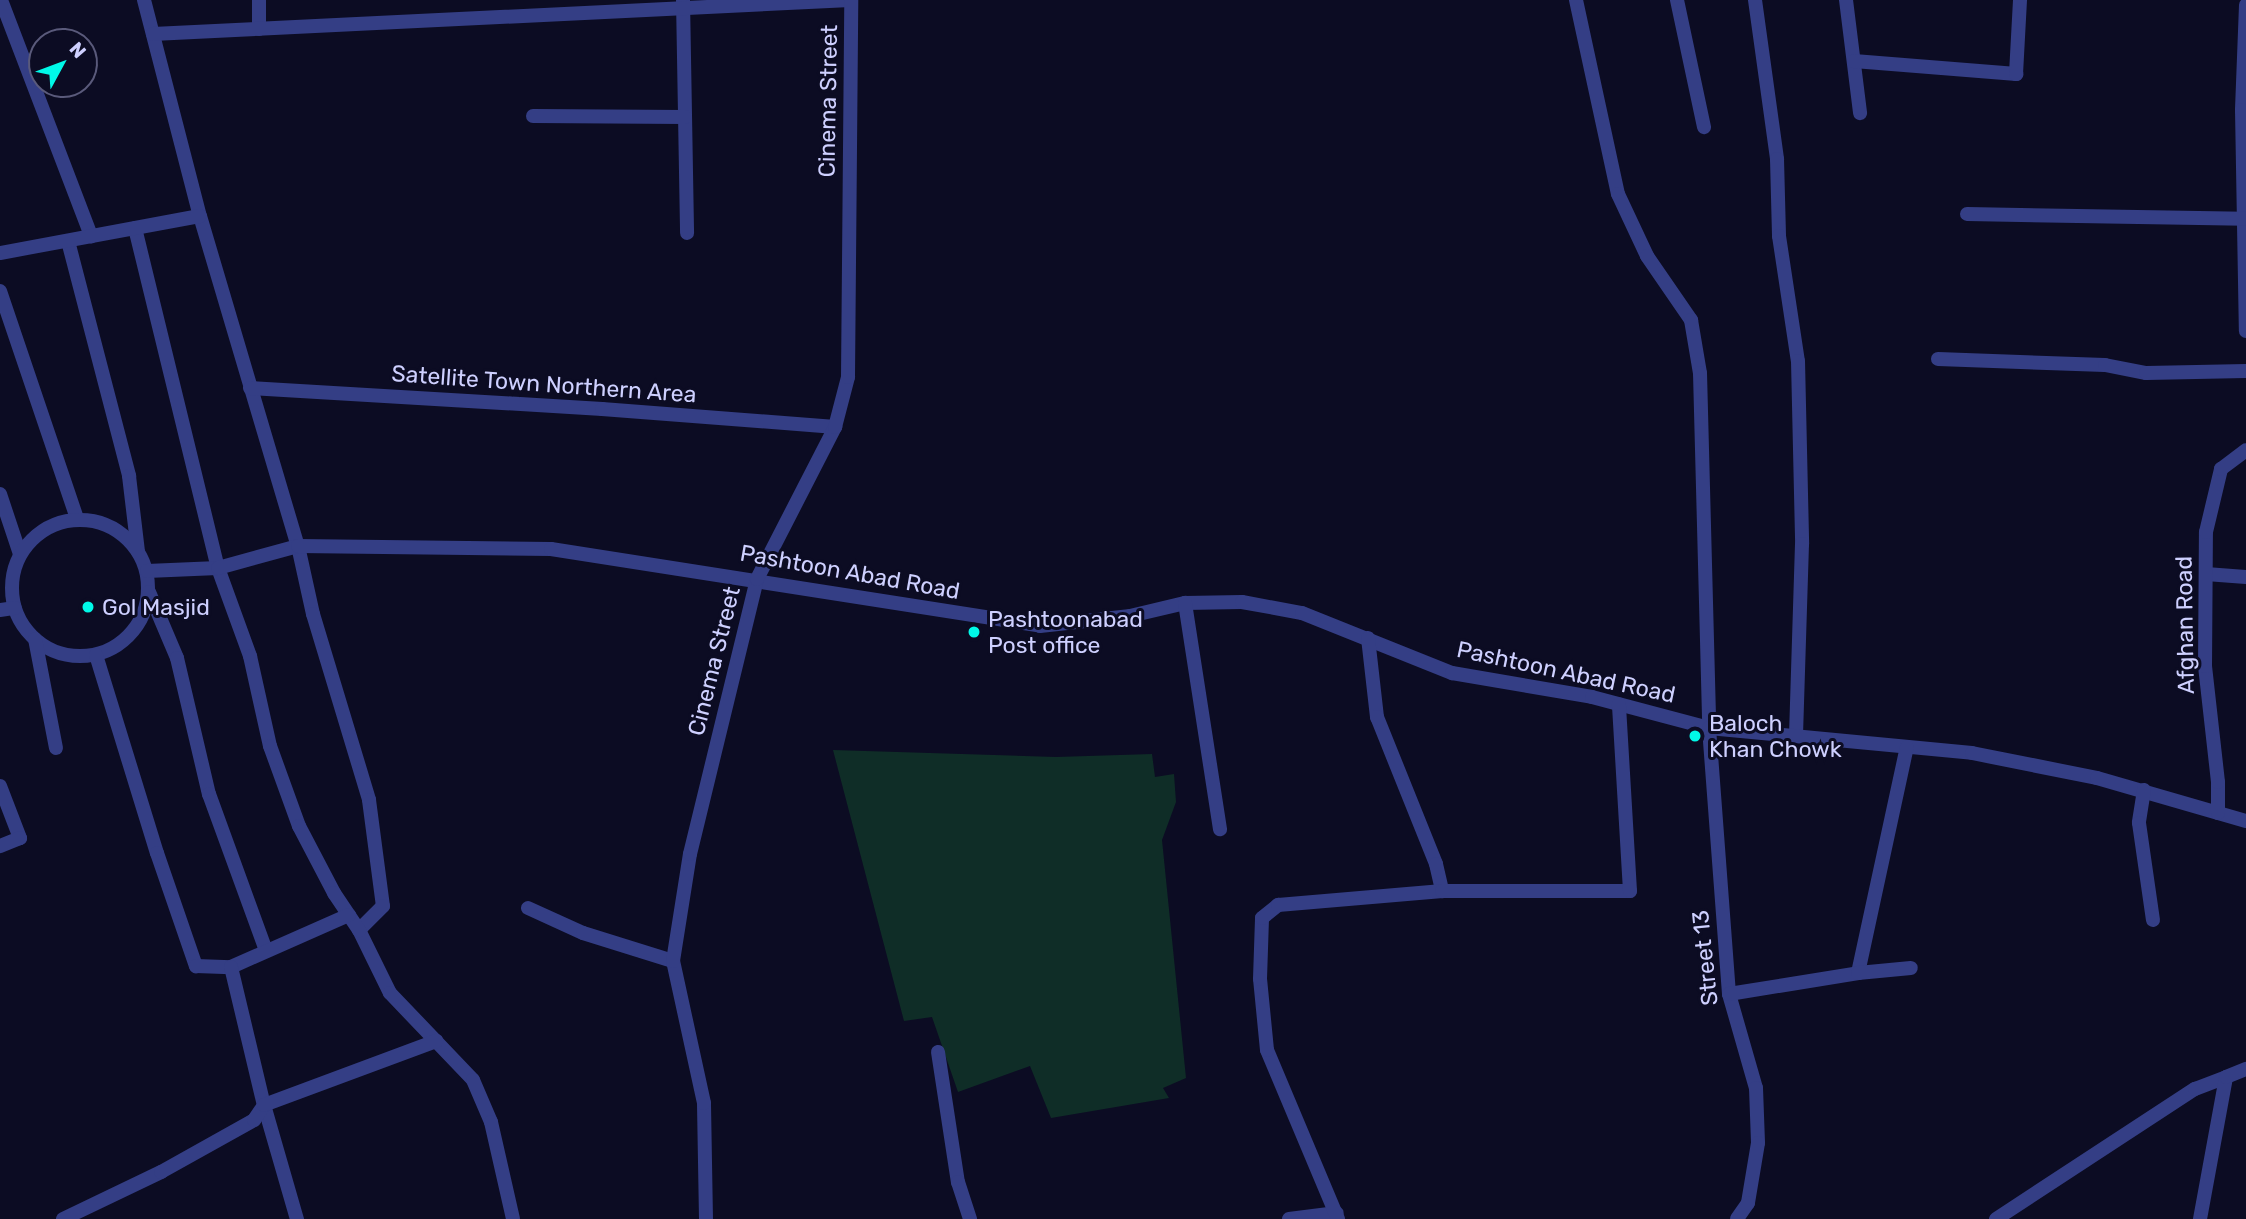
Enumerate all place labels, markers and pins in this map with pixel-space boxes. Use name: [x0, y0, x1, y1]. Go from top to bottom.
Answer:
place label: Gol Masjid: [102, 593, 210, 621]
marker: Gol Masjid: [80, 599, 96, 615]
place label: Pashtoonabad Post office: [988, 605, 1143, 659]
marker: Pashtoonabad Post office: [966, 624, 982, 640]
place label: Baloch Khan Chowk: [1709, 709, 1842, 763]
marker: Baloch Khan Chowk: [1687, 728, 1703, 744]

